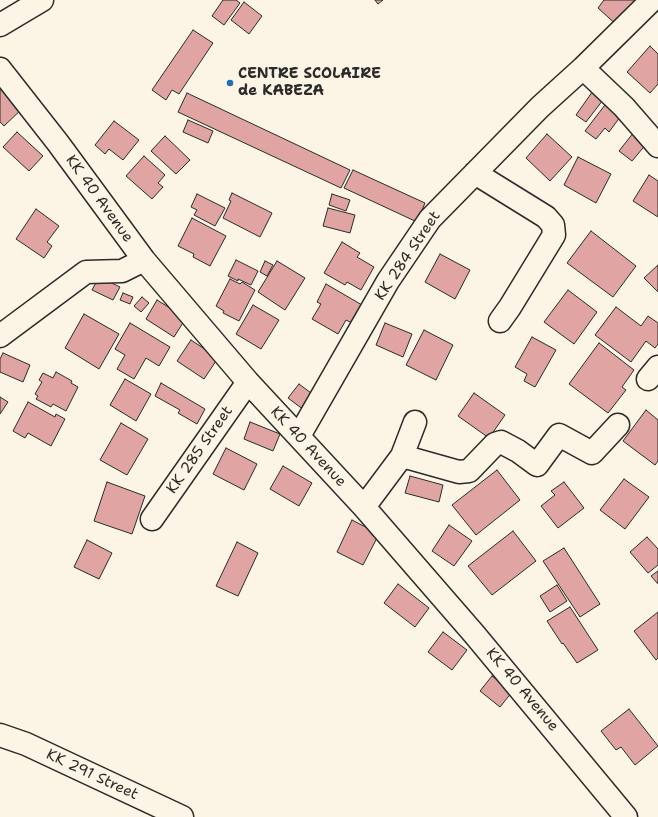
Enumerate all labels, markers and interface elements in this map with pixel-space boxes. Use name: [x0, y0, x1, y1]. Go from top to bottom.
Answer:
place label: CENTRE SCOLAIRE de KABEZA: [238, 65, 381, 100]
marker: CENTRE SCOLAIRE de KABEZA: [225, 78, 235, 88]
street label: KK 40 Avenue: [61, 152, 137, 246]
street label: KK 284 Street: [371, 208, 445, 304]
street label: KK 285 Street: [163, 403, 237, 497]
street label: KK 40 Avenue: [266, 403, 350, 491]
street label: KK 40 Avenue: [482, 645, 562, 735]
street label: KK 291 Street: [43, 746, 141, 804]

